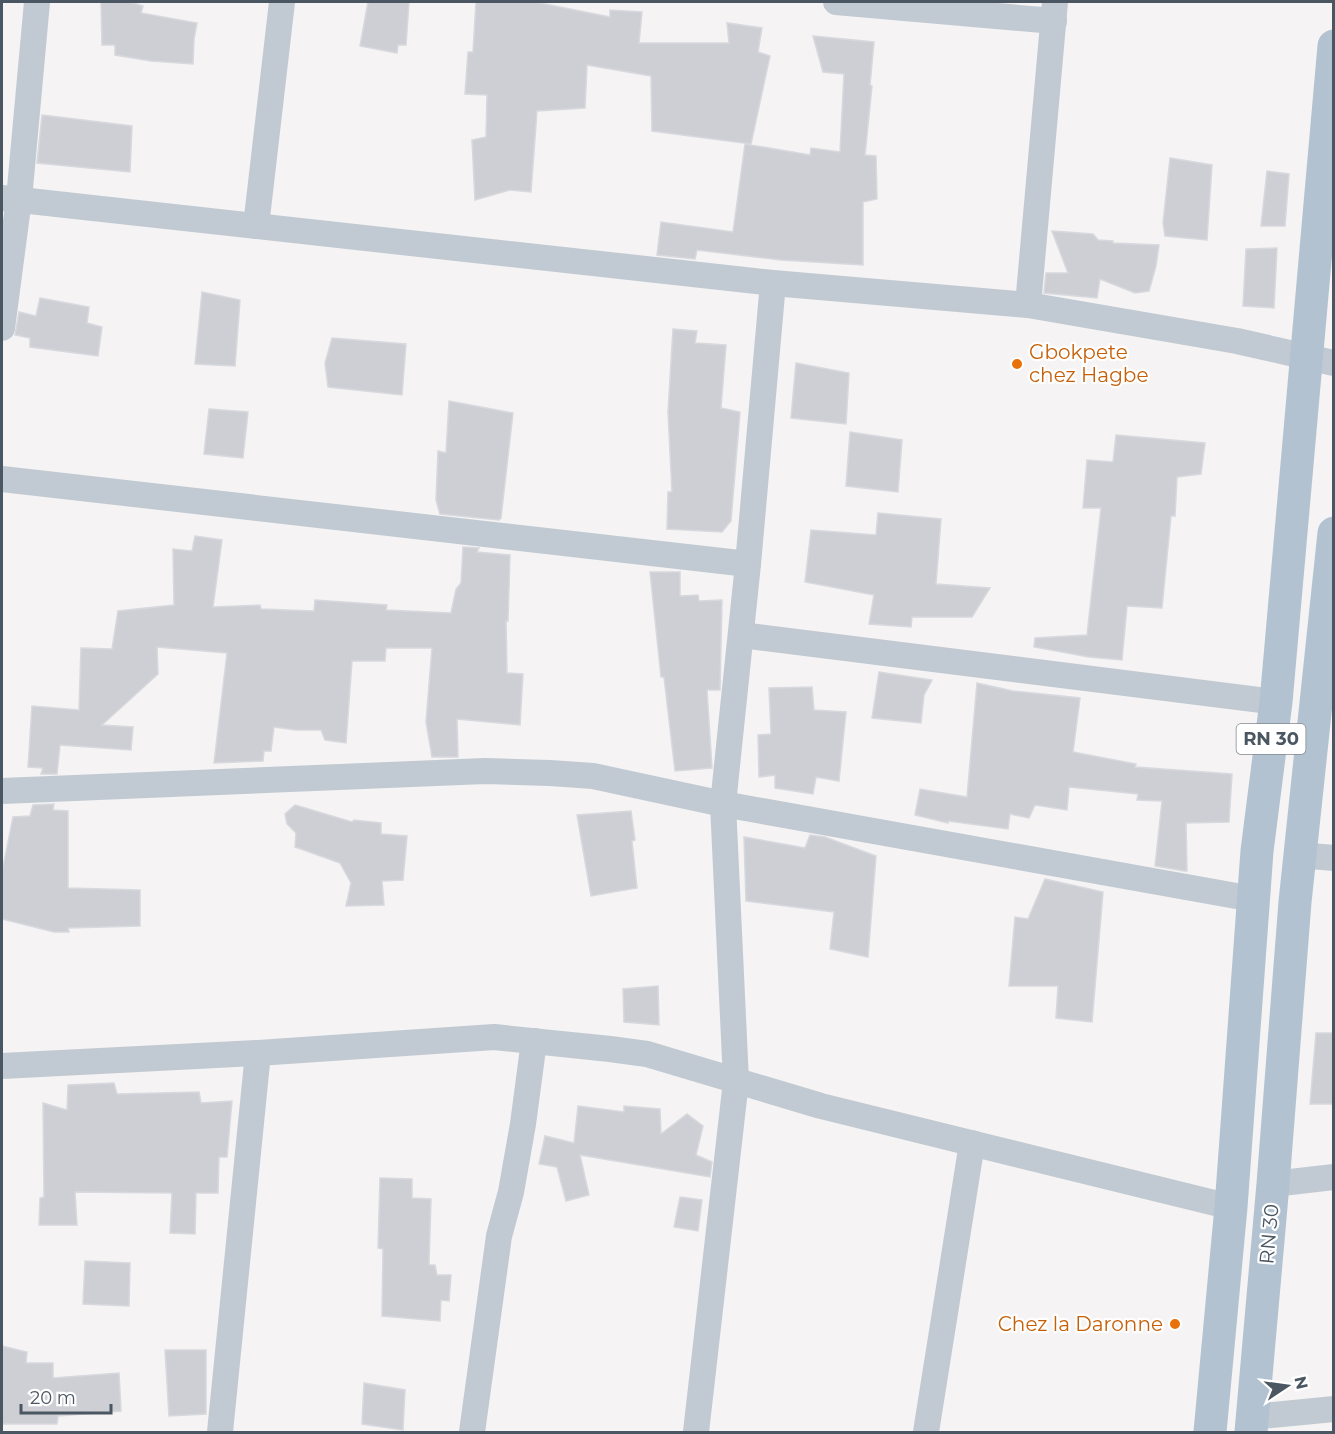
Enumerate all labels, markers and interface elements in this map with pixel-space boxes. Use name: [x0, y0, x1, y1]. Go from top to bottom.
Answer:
place label: Gbokpete chez Hagbe: [1029, 340, 1148, 387]
marker: Gbokpete chez Hagbe: [1010, 357, 1024, 371]
road number: RN 30: [1236, 724, 1306, 754]
street label: RN 30: [1254, 1203, 1284, 1265]
place label: Chez la Daronne: [998, 1312, 1163, 1336]
marker: Chez la Daronne: [1168, 1317, 1182, 1331]
north arrow: [1257, 1356, 1317, 1416]
text: N: [1290, 1374, 1312, 1391]
scale bar: [21, 1377, 111, 1415]
text: 20 m: [30, 1387, 76, 1409]

